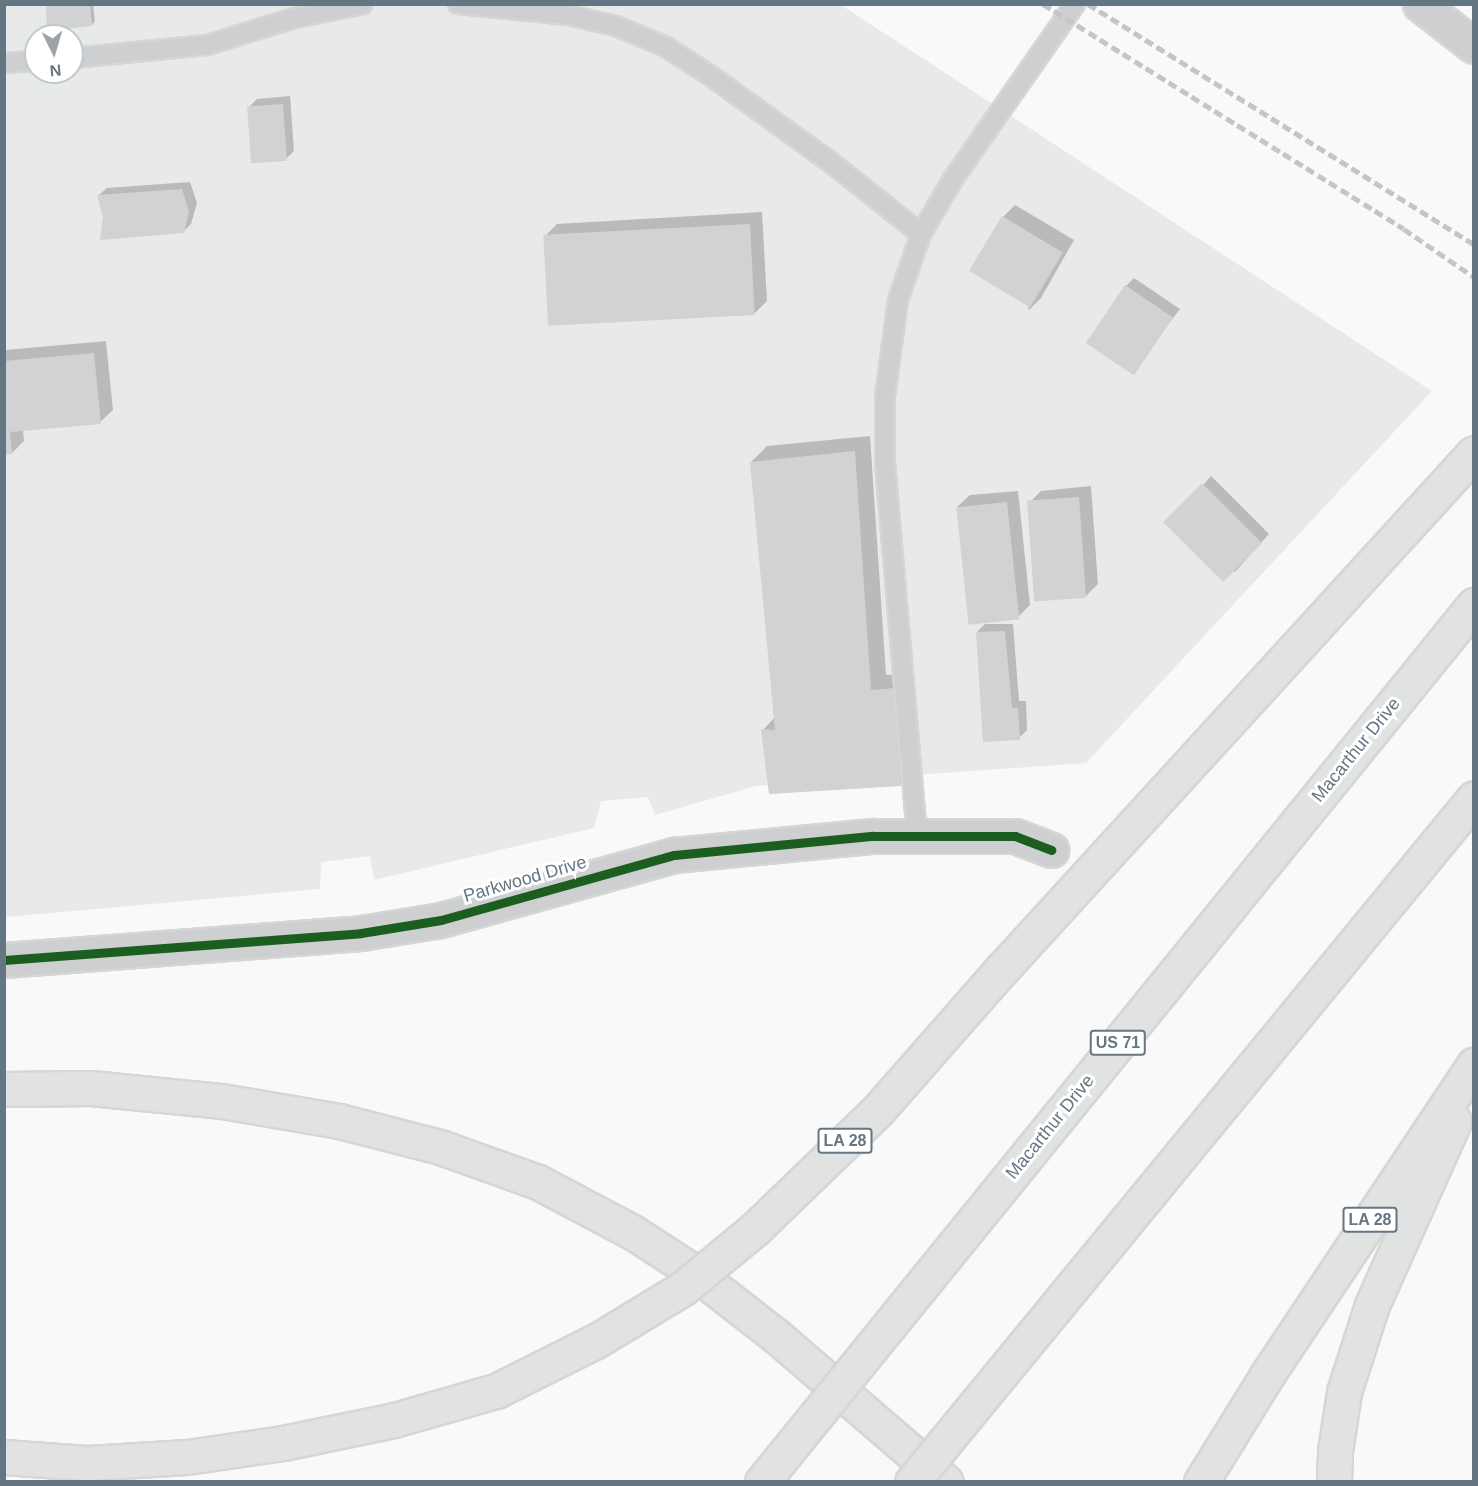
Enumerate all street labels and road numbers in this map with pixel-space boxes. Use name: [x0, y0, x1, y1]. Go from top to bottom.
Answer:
street label: Macarthur Drive: [1307, 693, 1405, 807]
street label: Parkwood Drive: [461, 851, 589, 907]
road number: US 71: [1090, 1030, 1146, 1056]
street label: Macarthur Drive: [1001, 1070, 1099, 1184]
road number: LA 28: [816, 1128, 874, 1154]
road number: LA 28: [1342, 1207, 1398, 1233]

